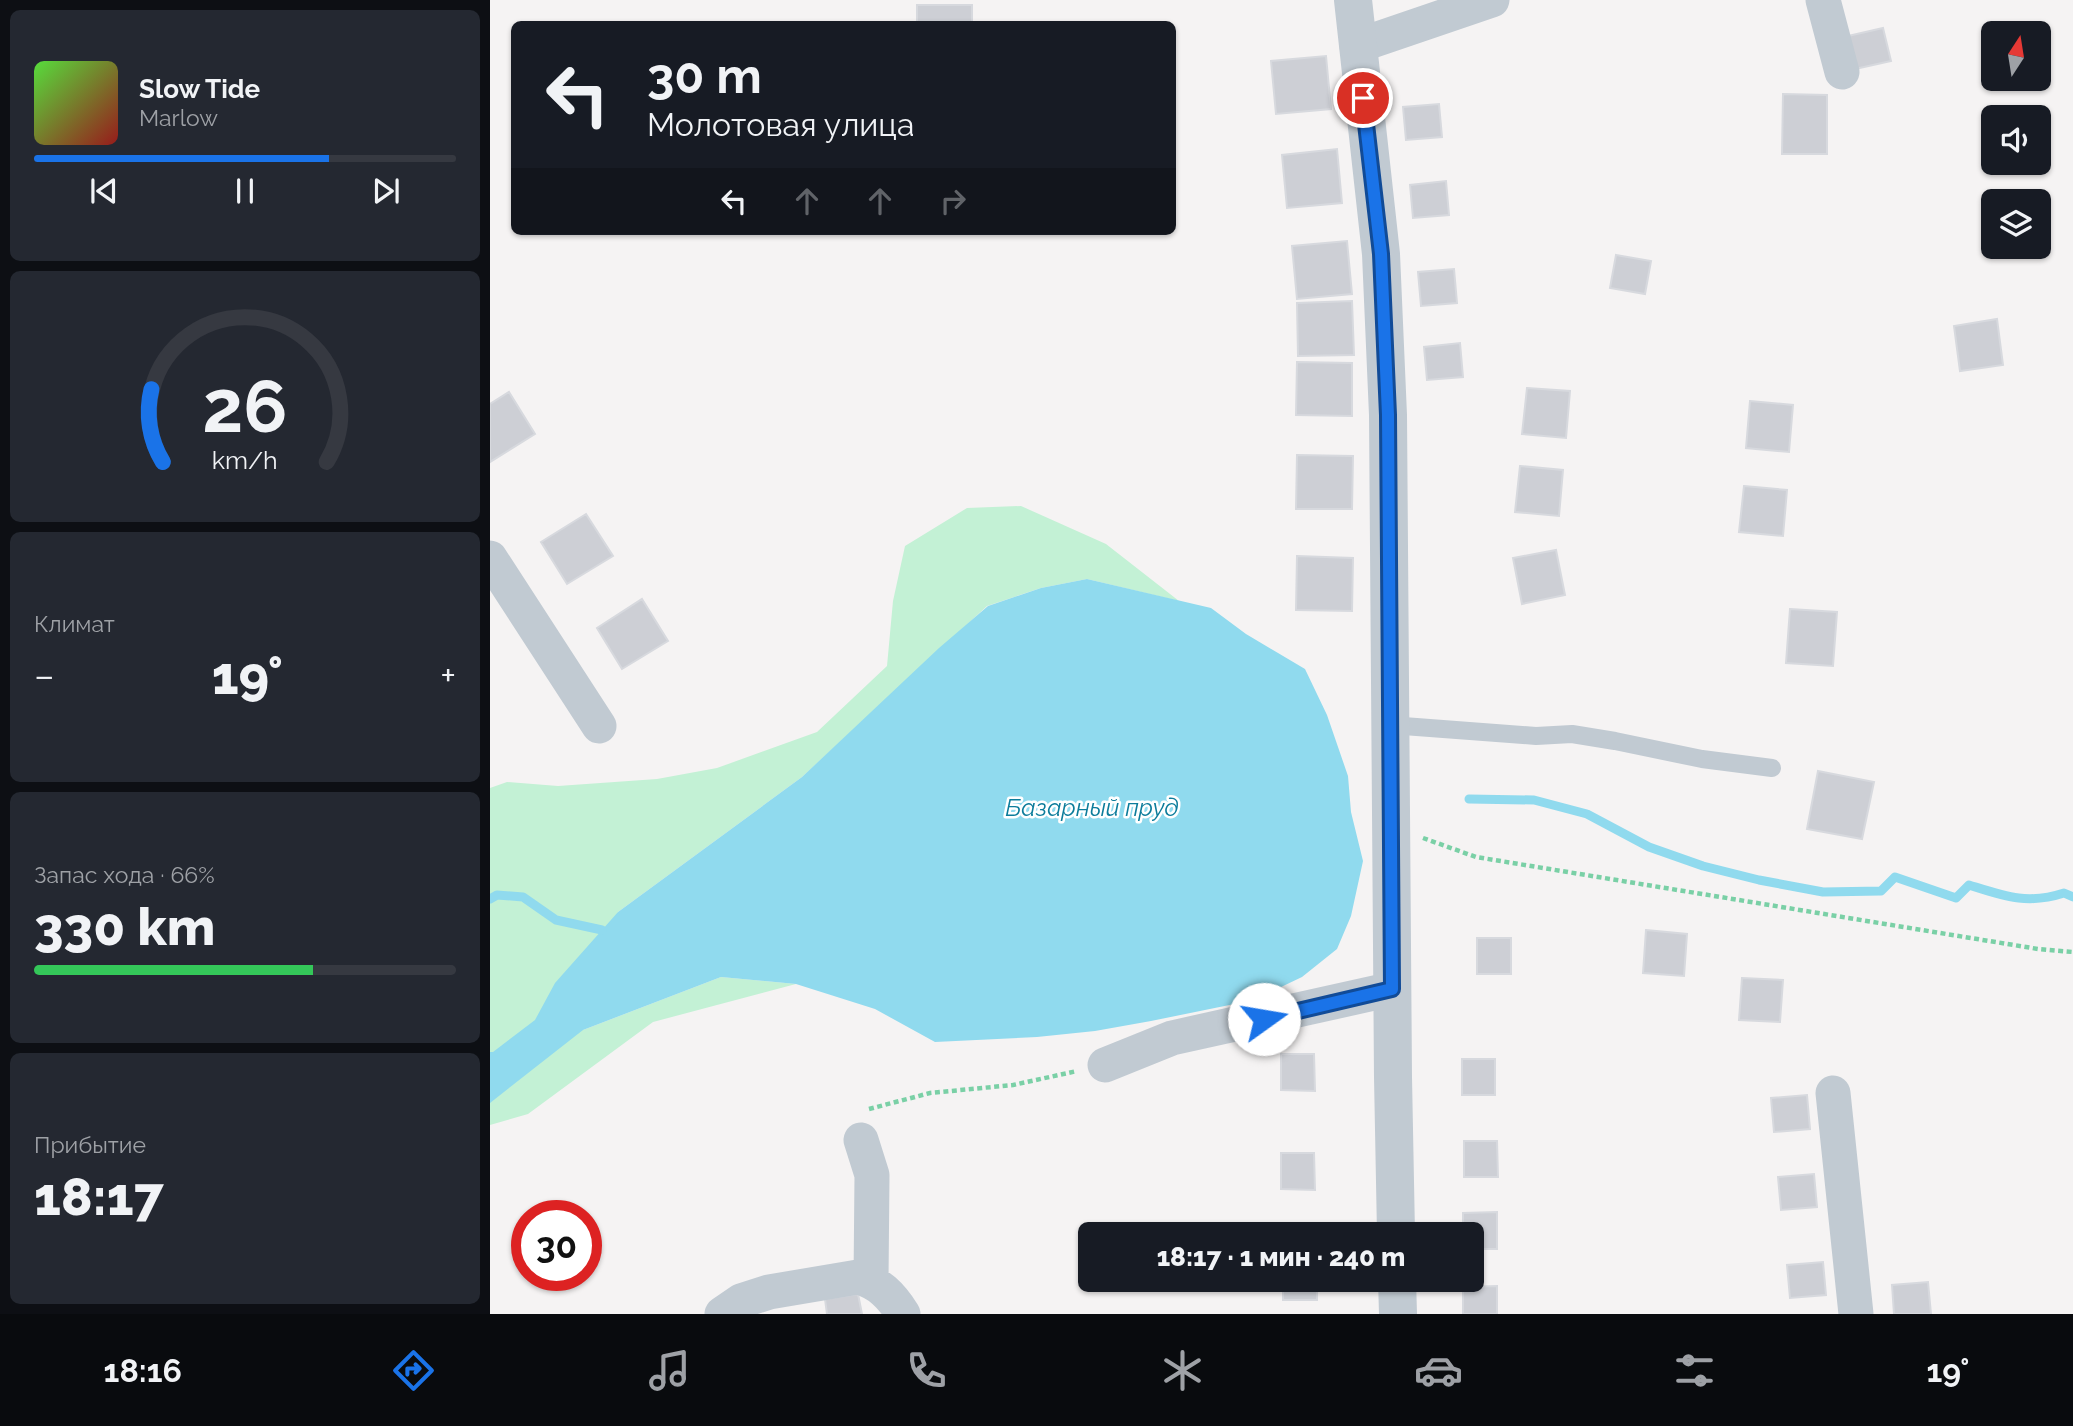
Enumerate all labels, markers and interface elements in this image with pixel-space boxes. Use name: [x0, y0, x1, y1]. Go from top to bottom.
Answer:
north arrow: [1981, 21, 2051, 91]
map controls: [1981, 21, 2051, 259]
text: 30 m: [647, 47, 762, 104]
icon: left: [532, 49, 623, 140]
pin: [1333, 68, 1393, 128]
text: Slow Tide: [139, 74, 260, 104]
icon: arrive: [1344, 79, 1382, 117]
text: Marlow: [139, 104, 218, 131]
button: sound: [1981, 105, 2051, 175]
text: Молотовая улица: [647, 106, 914, 143]
icon: previous: [85, 172, 123, 210]
icon: pause: [226, 172, 264, 210]
icon: next: [367, 172, 405, 210]
icon: left: [715, 182, 753, 220]
icon: ahead: [788, 182, 826, 220]
icon: ahead: [861, 182, 899, 220]
icon: right: [934, 182, 972, 220]
button: layers: [1981, 189, 2051, 259]
text: 26: [202, 365, 288, 450]
text: km/h: [212, 445, 278, 475]
text: Климат: [34, 610, 115, 637]
text: 19°: [212, 645, 283, 706]
text: −: [34, 653, 54, 698]
text: +: [440, 653, 456, 698]
water label: Базарный пруд: [1005, 793, 1179, 822]
text: Запас хода · 66%: [34, 861, 215, 888]
text: 330 km: [34, 896, 215, 957]
position arrow: [1227, 982, 1301, 1056]
text: Прибытие: [34, 1131, 146, 1158]
text: 18:17: [34, 1166, 164, 1227]
speed limit sign: 30: [511, 1200, 602, 1291]
text: 18:17 · 1 мин · 240 m: [1157, 1242, 1405, 1272]
icon: directions: [389, 1346, 438, 1395]
icon: music: [645, 1346, 694, 1395]
icon: phone: [902, 1346, 951, 1395]
icon: climate: [1158, 1346, 1207, 1395]
icon: car: [1414, 1346, 1463, 1395]
icon: filters: [1670, 1346, 1719, 1395]
text: 18:16: [104, 1352, 182, 1389]
text: 19°: [1926, 1352, 1969, 1389]

